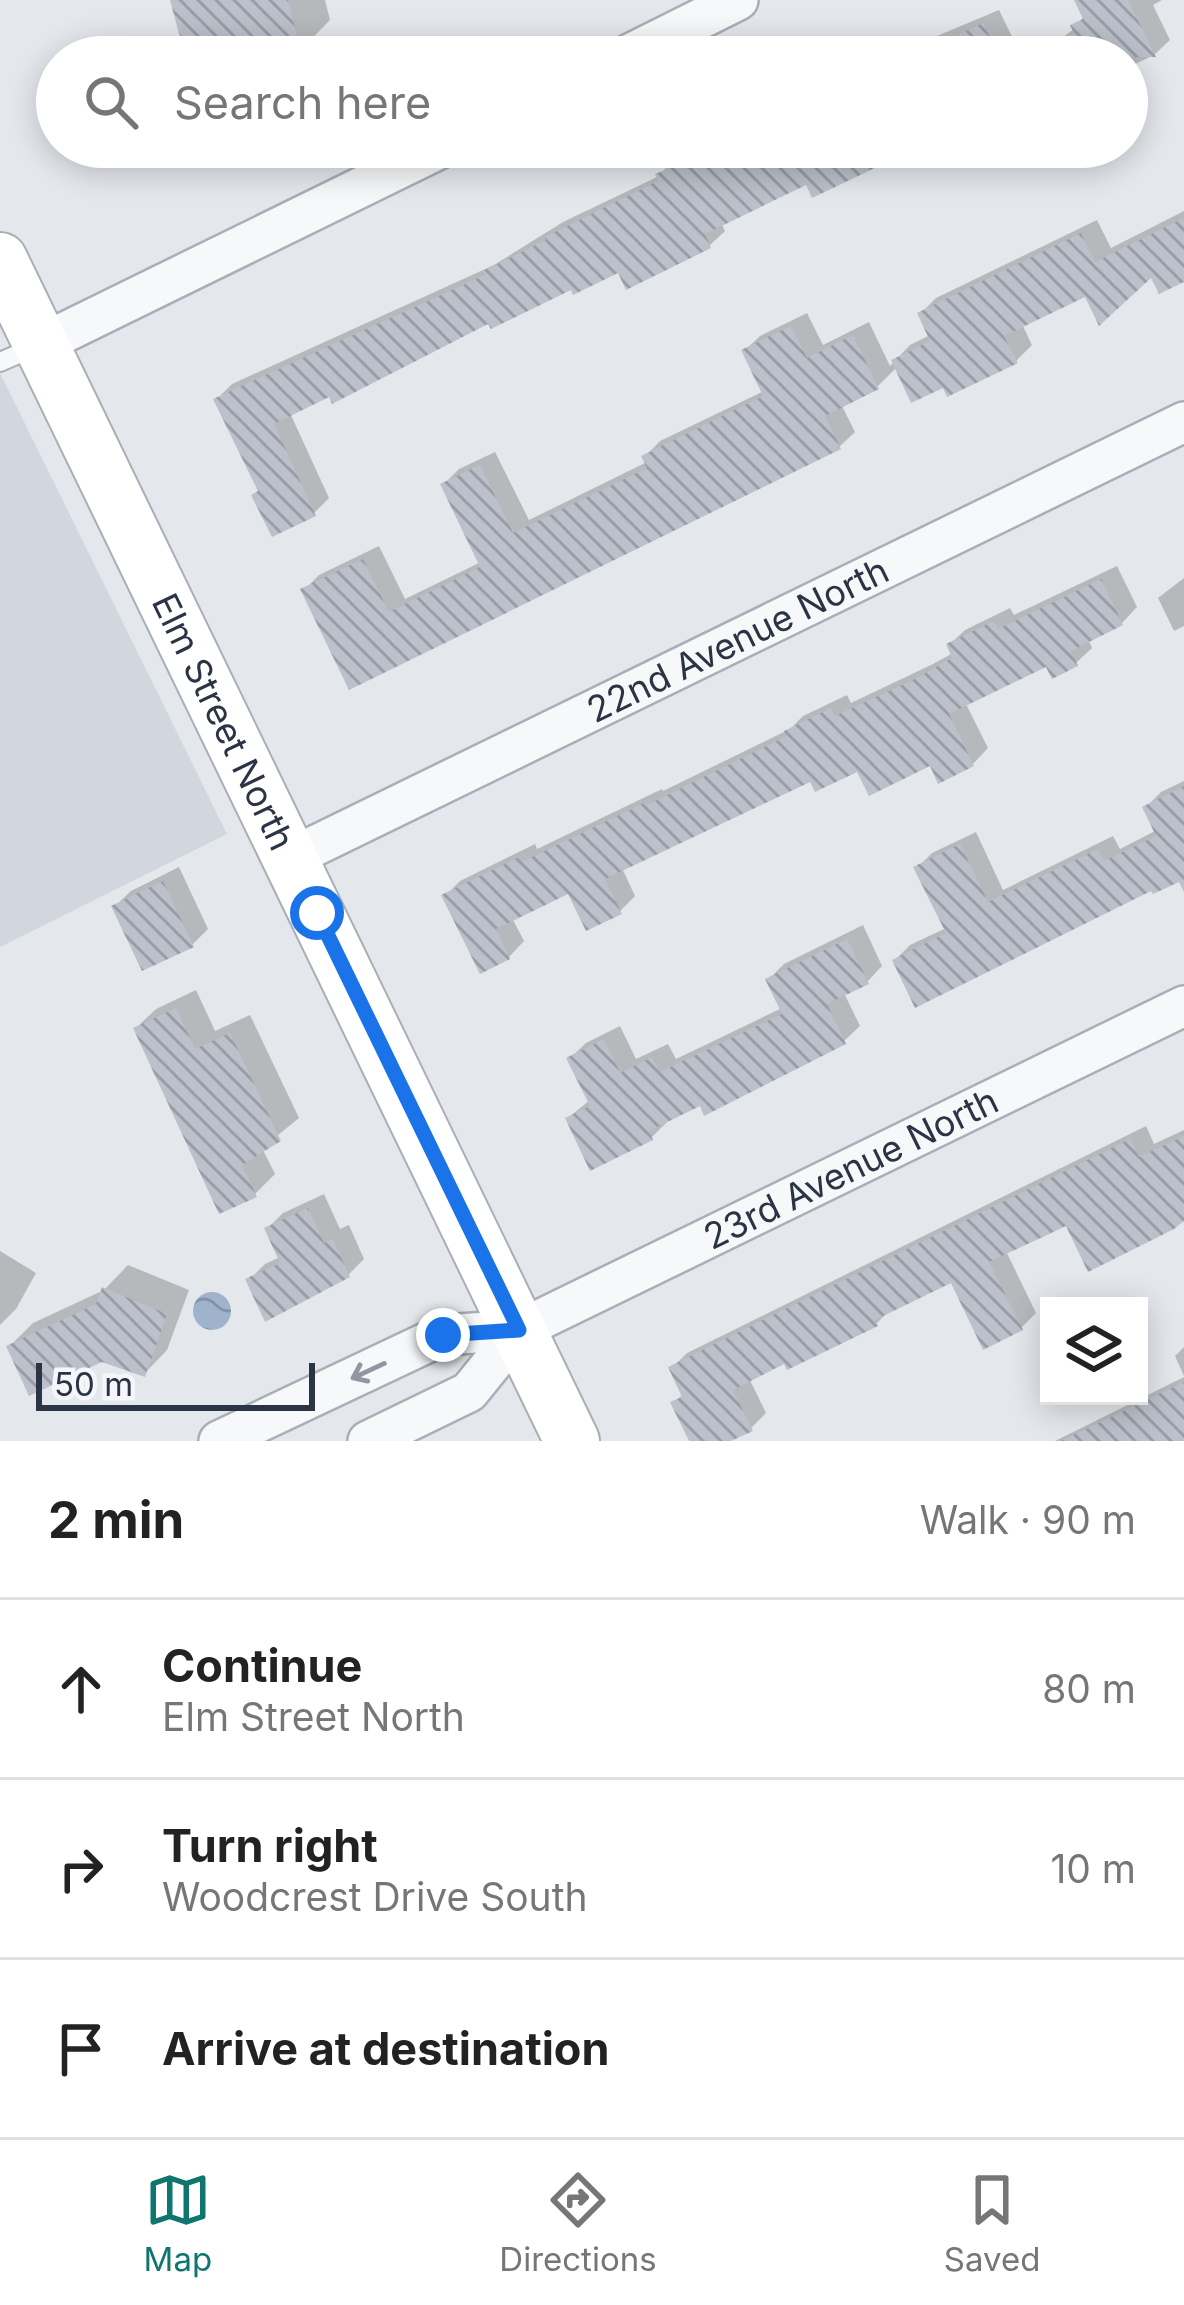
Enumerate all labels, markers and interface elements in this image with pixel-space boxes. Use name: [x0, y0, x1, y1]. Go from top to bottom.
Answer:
search box: [36, 36, 1148, 168]
icon: search: [78, 69, 144, 135]
text: Search here: [174, 75, 431, 130]
street label: 22nd Avenue North: [580, 548, 896, 732]
street label: Elm Street North: [143, 586, 304, 857]
route start: [290, 886, 344, 940]
street label: 23rd Avenue North: [696, 1078, 1005, 1259]
map controls: [1040, 1297, 1148, 1405]
button: layers: [1040, 1297, 1148, 1405]
route end: [416, 1308, 470, 1362]
scale bar: [36, 1357, 315, 1410]
one-way arrow: [351, 1361, 387, 1383]
text: 50 m: [54, 1364, 133, 1404]
text: 2 min: [48, 1489, 184, 1550]
text: Walk · 90 m: [920, 1496, 1136, 1543]
text: Continue: [162, 1638, 362, 1693]
icon: ahead: [48, 1656, 114, 1722]
text: 80 m: [1042, 1665, 1136, 1712]
text: Elm Street North: [162, 1693, 465, 1740]
text: Turn right: [162, 1818, 378, 1873]
icon: right: [48, 1836, 114, 1902]
text: 10 m: [1050, 1845, 1136, 1892]
text: Woodcrest Drive South: [162, 1873, 588, 1920]
icon: arrive: [48, 2016, 114, 2082]
text: Arrive at destination: [162, 2021, 609, 2076]
tab: Map: [144, 2167, 212, 2279]
tab: Directions: [499, 2167, 657, 2279]
tab: Saved: [944, 2167, 1040, 2279]

